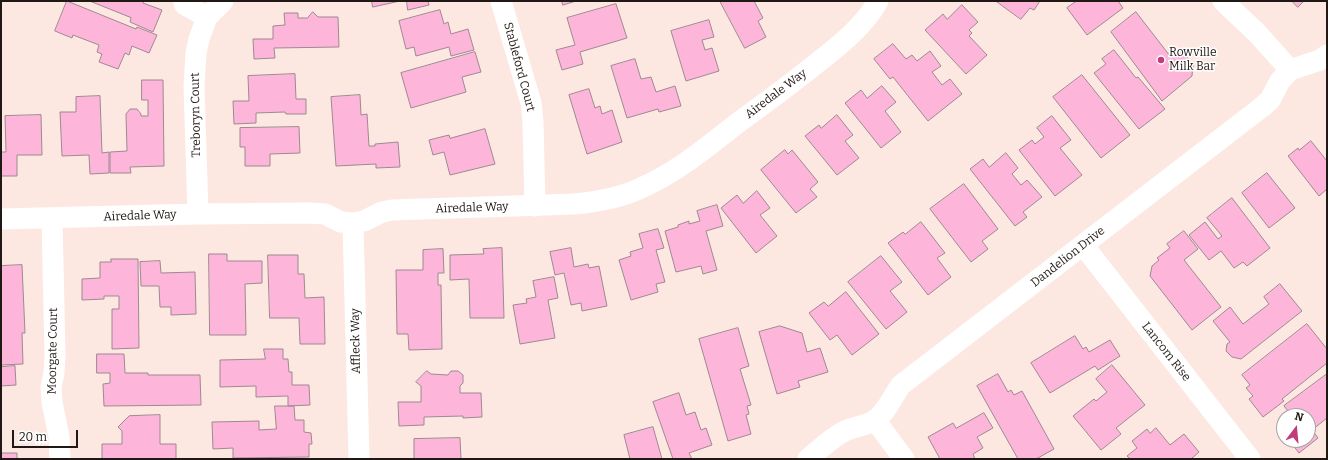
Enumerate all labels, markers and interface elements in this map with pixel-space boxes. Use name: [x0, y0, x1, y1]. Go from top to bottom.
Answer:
street label: Stableford Court: [500, 21, 538, 113]
place label: Rowville Milk Bar: [1169, 46, 1216, 74]
marker: Rowville Milk Bar: [1156, 55, 1166, 65]
street label: Airedale Way: [742, 66, 810, 122]
street label: Treboryn Court: [188, 72, 204, 158]
street label: Airedale Way: [435, 200, 509, 216]
street label: Airedale Way: [103, 208, 177, 224]
street label: Dandelion Drive: [1028, 224, 1108, 290]
street label: Moorgate Court: [45, 307, 61, 395]
street label: Affleck Way: [348, 308, 364, 374]
street label: Lancom Rise: [1138, 320, 1194, 384]
north arrow: [1276, 408, 1316, 448]
text: N: [1293, 410, 1305, 424]
scale bar: [14, 422, 80, 448]
text: 20 m: [19, 430, 47, 444]

